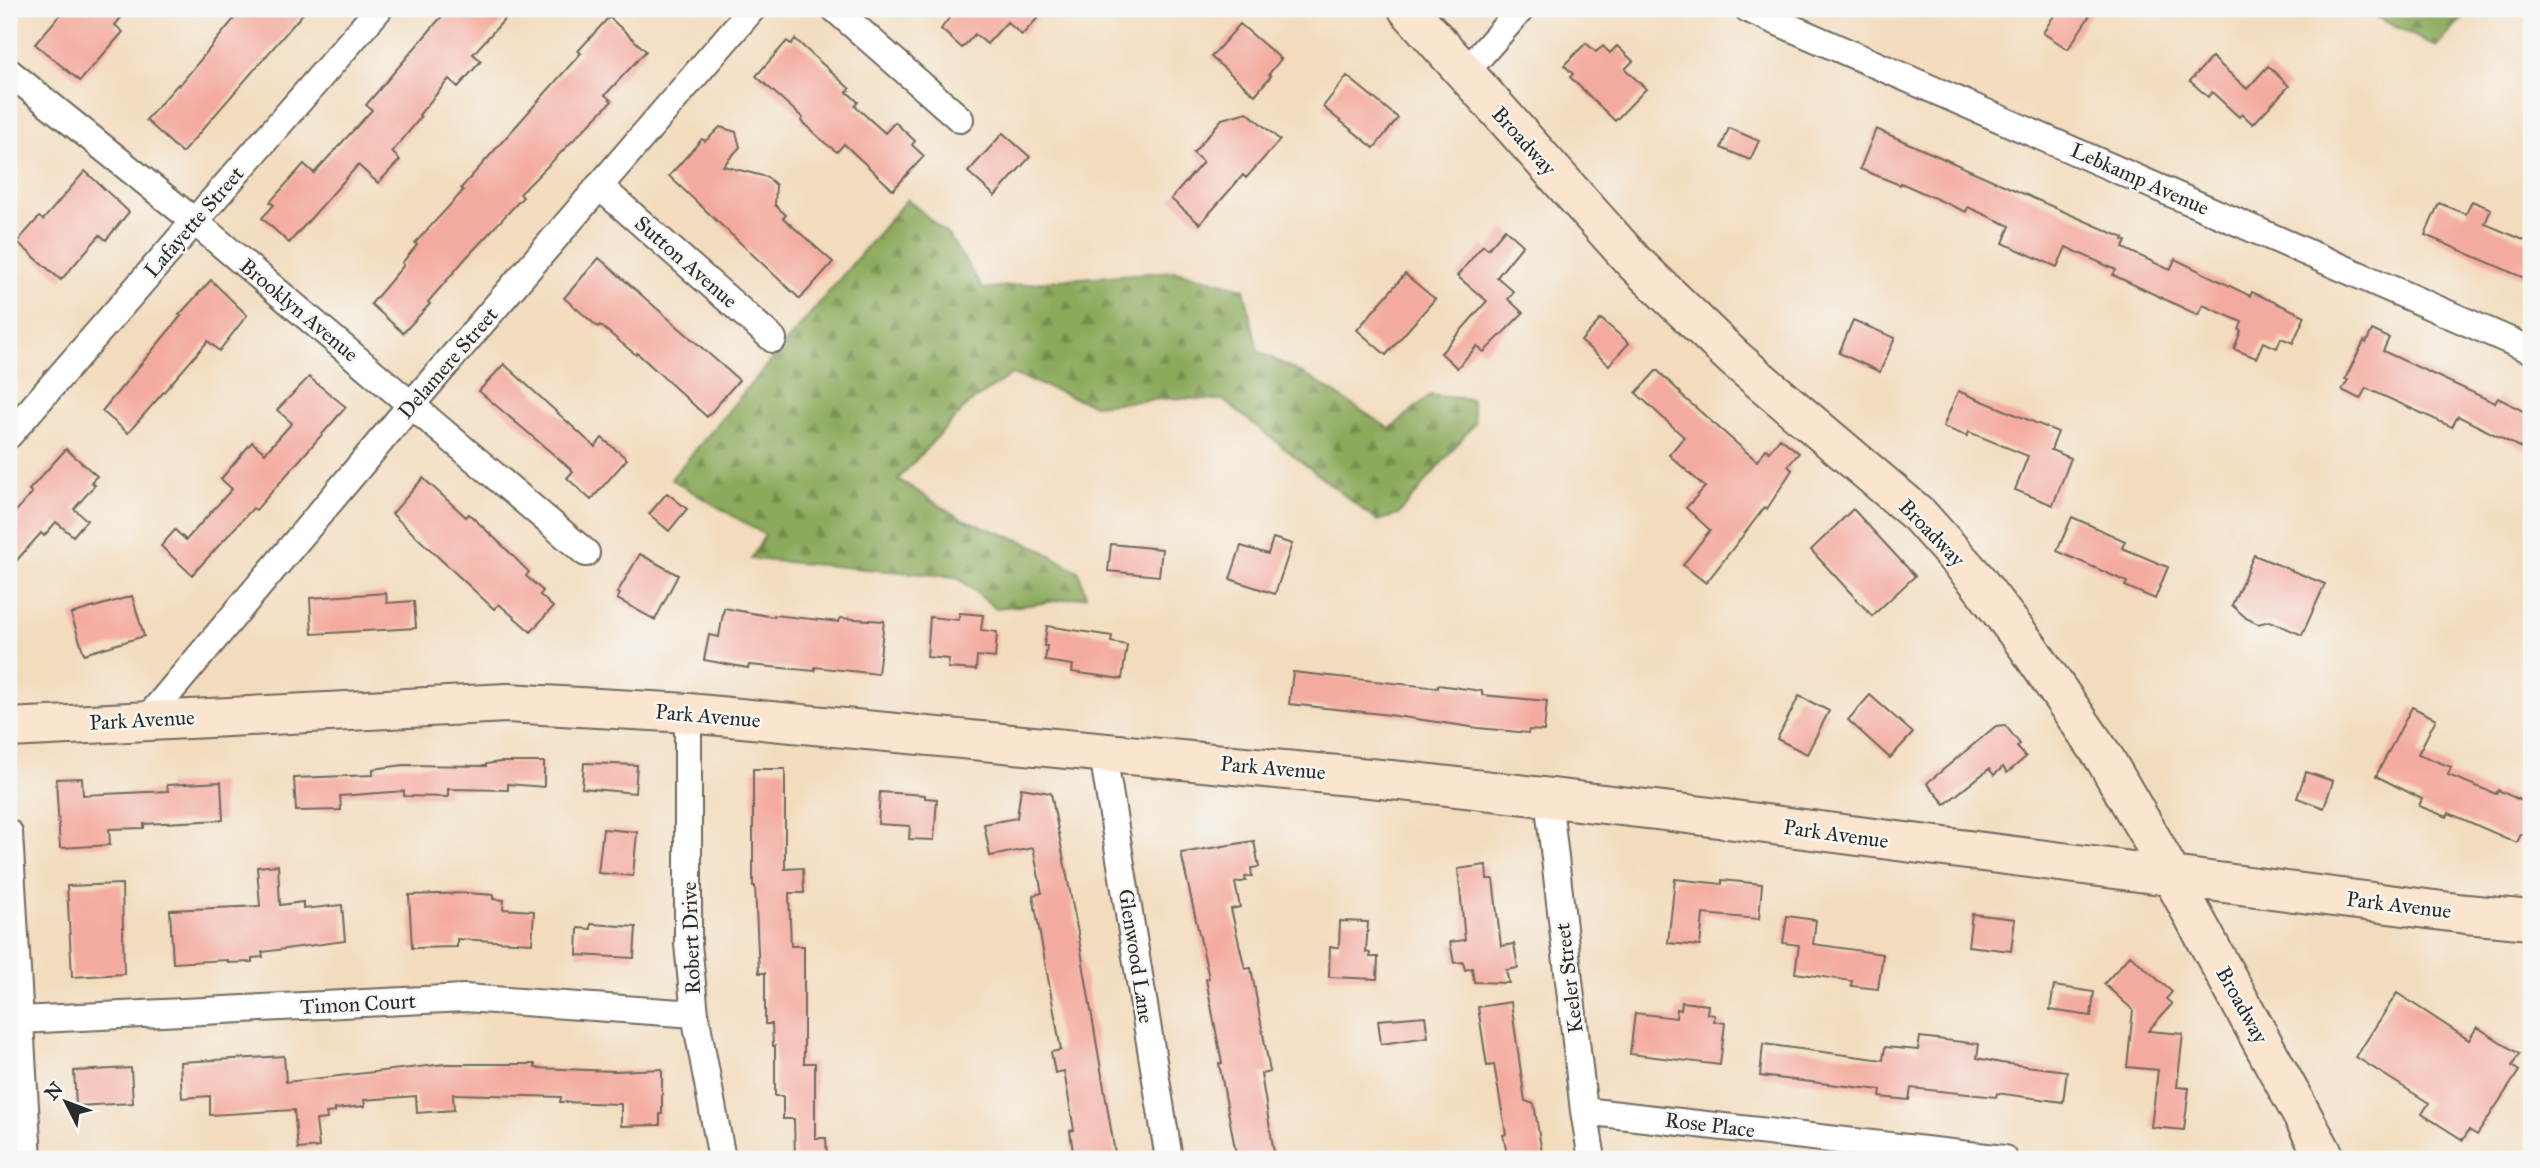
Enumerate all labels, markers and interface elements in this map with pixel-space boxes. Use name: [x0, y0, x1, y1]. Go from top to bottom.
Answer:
street label: Broadway: [1486, 101, 1562, 182]
street label: Lebkamp Avenue: [2067, 137, 2213, 221]
street label: Lafayette Street: [139, 161, 250, 283]
street label: Sutton Avenue: [629, 210, 743, 314]
street label: Brooklyn Avenue: [234, 253, 364, 367]
street label: Delamere Street: [392, 301, 504, 424]
street label: Broadway: [1894, 494, 1971, 573]
street label: Park Avenue: [654, 698, 762, 734]
street label: Park Avenue: [89, 704, 196, 736]
street label: Park Avenue: [1219, 750, 1327, 786]
street label: Park Avenue: [1782, 814, 1890, 854]
street label: Robert Drive: [676, 881, 706, 995]
street label: Park Avenue: [2345, 886, 2453, 924]
street label: Glenwood Lane: [1113, 887, 1159, 1025]
street label: Keeler Street: [1549, 921, 1589, 1035]
street label: Broadway: [2210, 962, 2274, 1049]
street label: Timon Court: [299, 988, 417, 1020]
north arrow: [32, 1066, 102, 1136]
text: N: [40, 1077, 68, 1105]
street label: Rose Place: [1664, 1107, 1757, 1143]

